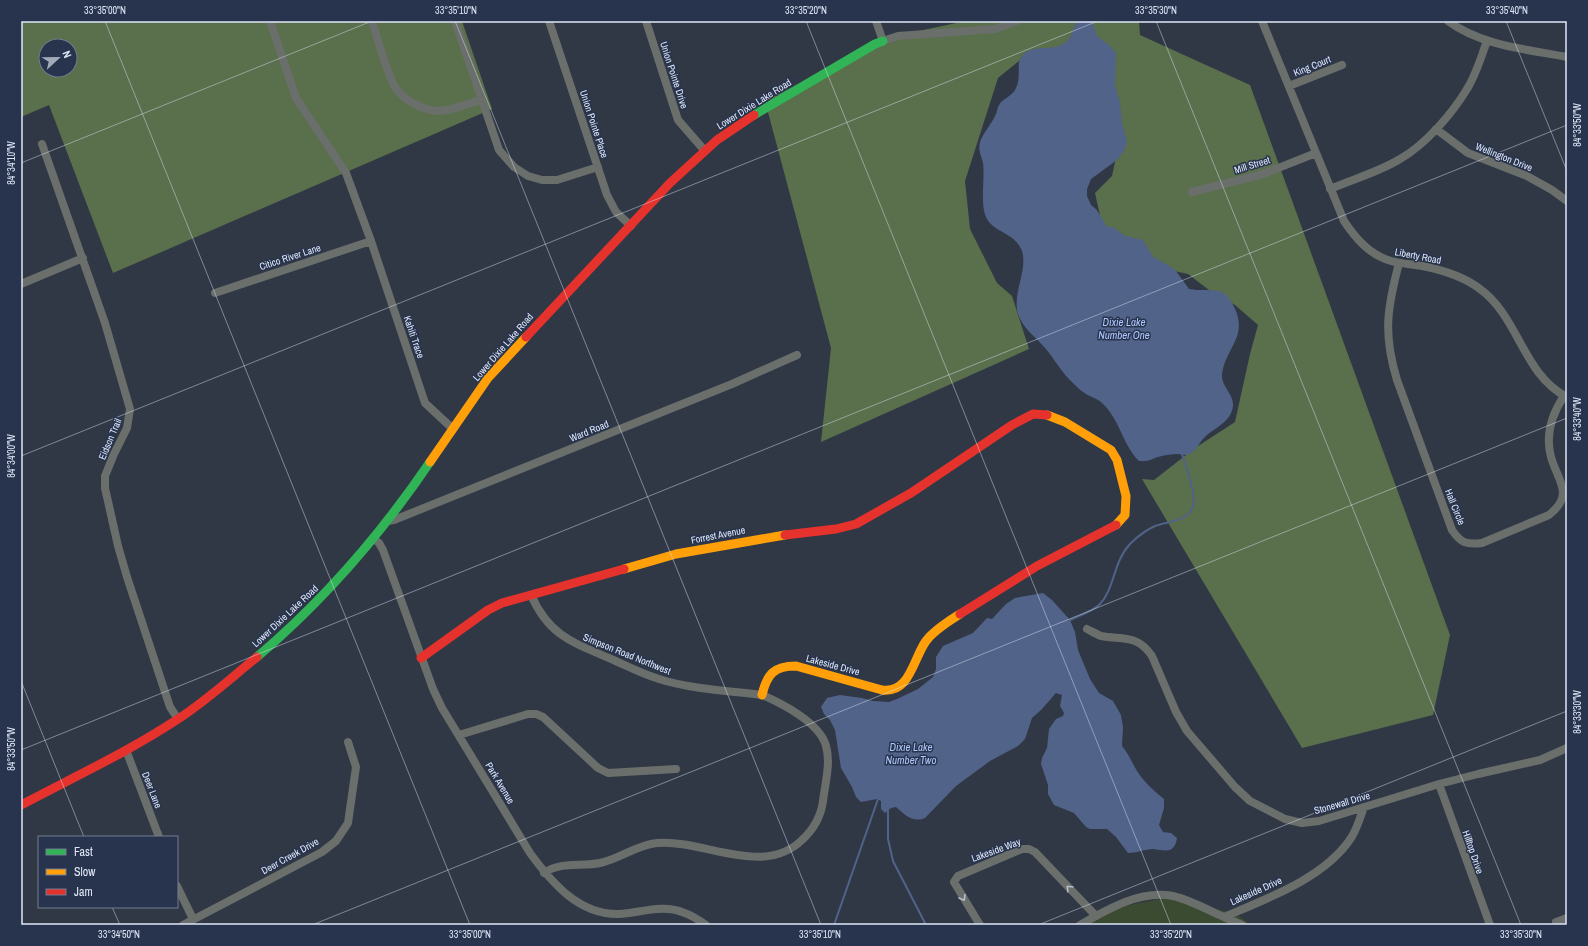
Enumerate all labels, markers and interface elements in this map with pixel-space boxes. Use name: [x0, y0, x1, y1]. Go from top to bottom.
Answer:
text: 33°35'00"N: [84, 4, 126, 17]
text: 33°35'10"N: [435, 4, 477, 17]
text: 33°35'20"N: [785, 4, 827, 17]
text: 33°35'30"N: [1135, 4, 1177, 17]
text: 33°35'40"N: [1486, 4, 1528, 17]
north arrow: [38, 38, 78, 78]
street label: Union Pointe Drive: [657, 40, 691, 111]
text: N: [60, 49, 75, 60]
street label: King Court: [1291, 52, 1333, 79]
street label: Lower Dixie Lake Road: [714, 76, 794, 132]
street label: Union Pointe Place: [577, 88, 611, 160]
text: 84°33'50"W: [1571, 103, 1584, 147]
street label: Wellington Drive: [1474, 140, 1535, 175]
text: 84°34'10"W: [5, 141, 18, 185]
street label: Mill Street: [1232, 153, 1272, 177]
street label: Citico River Lane: [258, 241, 323, 273]
street label: Liberty Road: [1394, 245, 1442, 267]
street label: Lower Dixie Lake Road: [470, 310, 536, 384]
street label: Kahiti Trace: [401, 314, 427, 360]
water label: Dixie Lake Number One: [1098, 315, 1150, 342]
text: 84°33'40"W: [1571, 397, 1584, 441]
street label: Eidson Trail: [95, 416, 125, 462]
street label: Ward Road: [567, 417, 611, 445]
text: 84°34'00"W: [5, 434, 18, 478]
street label: Hall Circle: [1442, 487, 1468, 527]
street label: Forrest Avenue: [690, 523, 747, 547]
street label: Lower Dixie Lake Road: [249, 582, 321, 650]
street label: Simpson Road Northwest: [581, 630, 673, 678]
street label: Lakeside Drive: [805, 652, 862, 679]
text: 84°33'30"W: [1571, 690, 1584, 734]
text: 84°33'50"W: [5, 727, 18, 771]
water label: Dixie Lake Number Two: [886, 740, 936, 767]
street label: Park Avenue: [482, 760, 518, 807]
street label: Deer Lane: [139, 770, 165, 811]
street label: Stonewall Drive: [1313, 789, 1372, 817]
street label: Hilltop Drive: [1460, 829, 1487, 876]
street label: Deer Creek Drive: [259, 835, 321, 877]
street label: Lakeside Way: [969, 835, 1023, 865]
legend: [38, 836, 178, 908]
text: Fast: [74, 844, 93, 860]
text: Slow: [74, 864, 96, 880]
street label: Lakeside Drive: [1228, 874, 1284, 908]
text: Jam: [74, 884, 93, 900]
one-way arrow: [1066, 885, 1074, 893]
one-way arrow: [959, 894, 966, 901]
text: 33°34'50"N: [98, 928, 140, 941]
text: 33°35'00"N: [449, 928, 491, 941]
text: 33°35'10"N: [799, 928, 841, 941]
text: 33°35'20"N: [1150, 928, 1192, 941]
text: 33°35'30"N: [1500, 928, 1542, 941]

